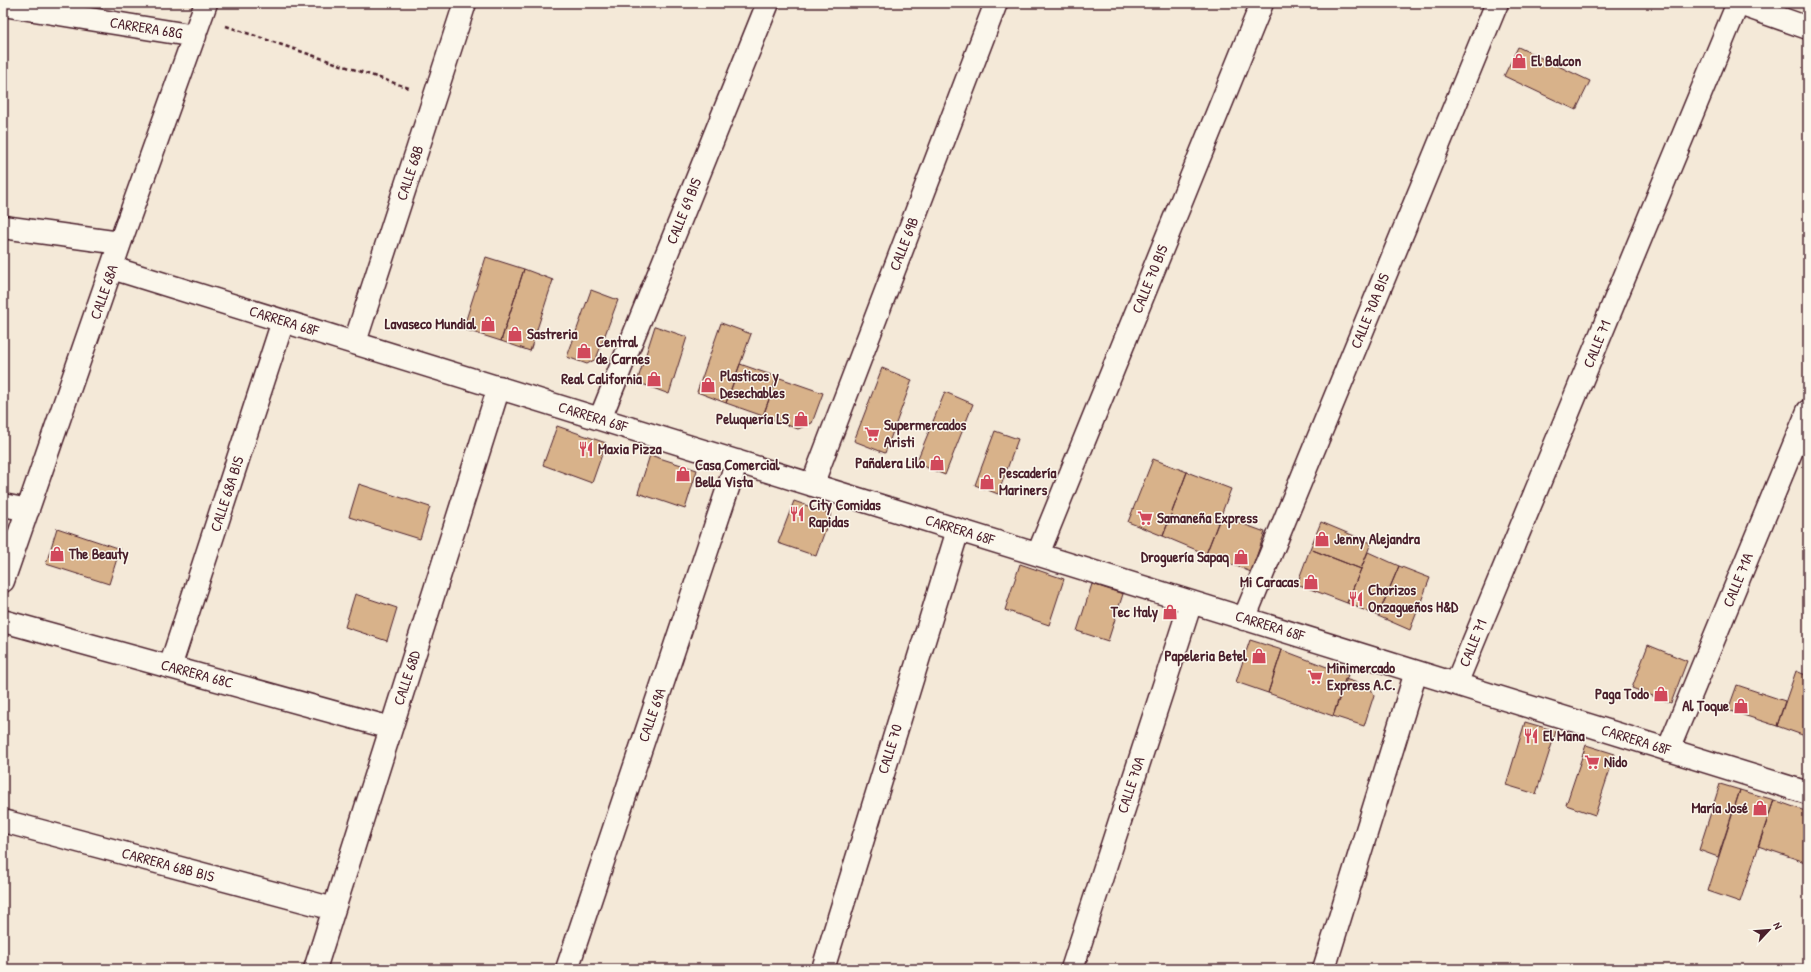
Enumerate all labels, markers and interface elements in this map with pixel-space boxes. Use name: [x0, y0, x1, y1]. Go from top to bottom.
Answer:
street label: CARRERA 68G: [108, 11, 185, 44]
place label: El Balcon: [1531, 50, 1581, 71]
shop icon: El Balcon: [1510, 52, 1528, 70]
street label: CALLE 68B: [391, 143, 428, 203]
street label: CALLE 69 BIS: [661, 174, 706, 247]
street label: CALLE 69B: [884, 214, 923, 274]
street label: CALLE 70 BIS: [1126, 241, 1173, 316]
street label: CALLE 68A: [84, 261, 123, 322]
street label: CALLE 70A BIS: [1345, 270, 1394, 352]
street label: CARRERA 68F: [247, 300, 322, 341]
place label: Lavaseco Mundial: [385, 313, 477, 334]
shop icon: Lavaseco Mundial: [479, 315, 497, 333]
street label: CALLE 71: [1578, 317, 1616, 371]
place label: Sastreria: [527, 323, 578, 344]
shop icon: Sastreria: [506, 325, 524, 343]
place label: Central de Carnes: [596, 331, 650, 369]
shop icon: Central de Carnes: [575, 342, 593, 360]
place label: Plasticos y Desechables: [720, 365, 785, 403]
place label: Real California: [561, 368, 642, 389]
shop icon: Real California: [645, 370, 663, 388]
shop icon: Plasticos y Desechables: [699, 376, 717, 394]
street label: CARRERA 68F: [556, 396, 631, 437]
place label: Peluquería LS: [716, 408, 789, 430]
shop icon: Peluquería LS: [792, 410, 810, 428]
place label: Supermercados Aristi: [884, 414, 967, 452]
supermarket icon: Supermercados Aristi: [863, 425, 881, 443]
place label: Maxia Pizza: [598, 438, 662, 459]
restaurant icon: Maxia Pizza: [577, 440, 595, 458]
place label: Pañalera Lilo: [855, 452, 925, 473]
street label: CALLE 68A BIS: [204, 453, 249, 534]
place label: Casa Comercial Bella Vista: [695, 454, 780, 492]
shop icon: Pañalera Lilo: [928, 454, 946, 472]
place label: Pescadería Mariners: [999, 462, 1057, 500]
shop icon: Casa Comercial Bella Vista: [674, 465, 692, 483]
shop icon: Pescadería Mariners: [978, 473, 996, 491]
place label: City Comidas Rapidas: [809, 494, 881, 533]
restaurant icon: City Comidas Rapidas: [788, 505, 806, 523]
place label: Samaneña Express: [1157, 507, 1258, 529]
street label: CARRERA 68F: [923, 509, 998, 550]
supermarket icon: Samaneña Express: [1136, 509, 1154, 527]
place label: Jenny Alejandra: [1334, 528, 1420, 550]
shop icon: Jenny Alejandra: [1313, 530, 1331, 548]
place label: The Beauty: [68, 543, 129, 565]
shop icon: The Beauty: [48, 545, 66, 563]
place label: Droguería Sapaq: [1141, 546, 1229, 568]
shop icon: Droguería Sapaq: [1232, 548, 1250, 566]
street label: CALLE 71A: [1717, 549, 1758, 610]
place label: Mi Caracas: [1240, 571, 1299, 592]
shop icon: Mi Caracas: [1302, 573, 1320, 591]
place label: Chorizos Onzagueños H&D: [1368, 579, 1459, 618]
restaurant icon: Chorizos Onzagueños H&D: [1347, 590, 1365, 608]
place label: Tec Italy: [1110, 601, 1159, 623]
shop icon: Tec Italy: [1161, 603, 1179, 621]
street label: CARRERA 68F: [1233, 605, 1308, 646]
street label: CALLE 71: [1454, 616, 1492, 670]
place label: Papeleria Betel: [1164, 645, 1248, 667]
street label: CALLE 68D: [388, 647, 425, 708]
shop icon: Papeleria Betel: [1250, 647, 1268, 665]
street label: CARRERA 68C: [159, 654, 236, 693]
place label: Minimercado Express A.C.: [1327, 657, 1395, 696]
supermarket icon: Minimercado Express A.C.: [1306, 668, 1324, 686]
place label: Paga Todo: [1595, 683, 1649, 705]
street label: CALLE 69A: [633, 684, 671, 745]
shop icon: Paga Todo: [1652, 685, 1670, 703]
place label: Al Toque: [1682, 695, 1729, 717]
shop icon: Al Toque: [1732, 697, 1750, 715]
street label: CARRERA 68F: [1599, 719, 1674, 760]
street label: CALLE 70: [872, 721, 907, 776]
place label: El Mana: [1543, 725, 1585, 746]
restaurant icon: El Mana: [1522, 727, 1540, 745]
place label: Nido: [1604, 751, 1627, 772]
street label: CALLE 70A: [1112, 753, 1150, 816]
supermarket icon: Nido: [1583, 753, 1601, 771]
place label: María José: [1691, 797, 1748, 818]
shop icon: María José: [1751, 799, 1769, 817]
street label: CARRERA 68B BIS: [120, 842, 217, 887]
north arrow: [1749, 910, 1789, 950]
text: N: [1770, 920, 1786, 931]

